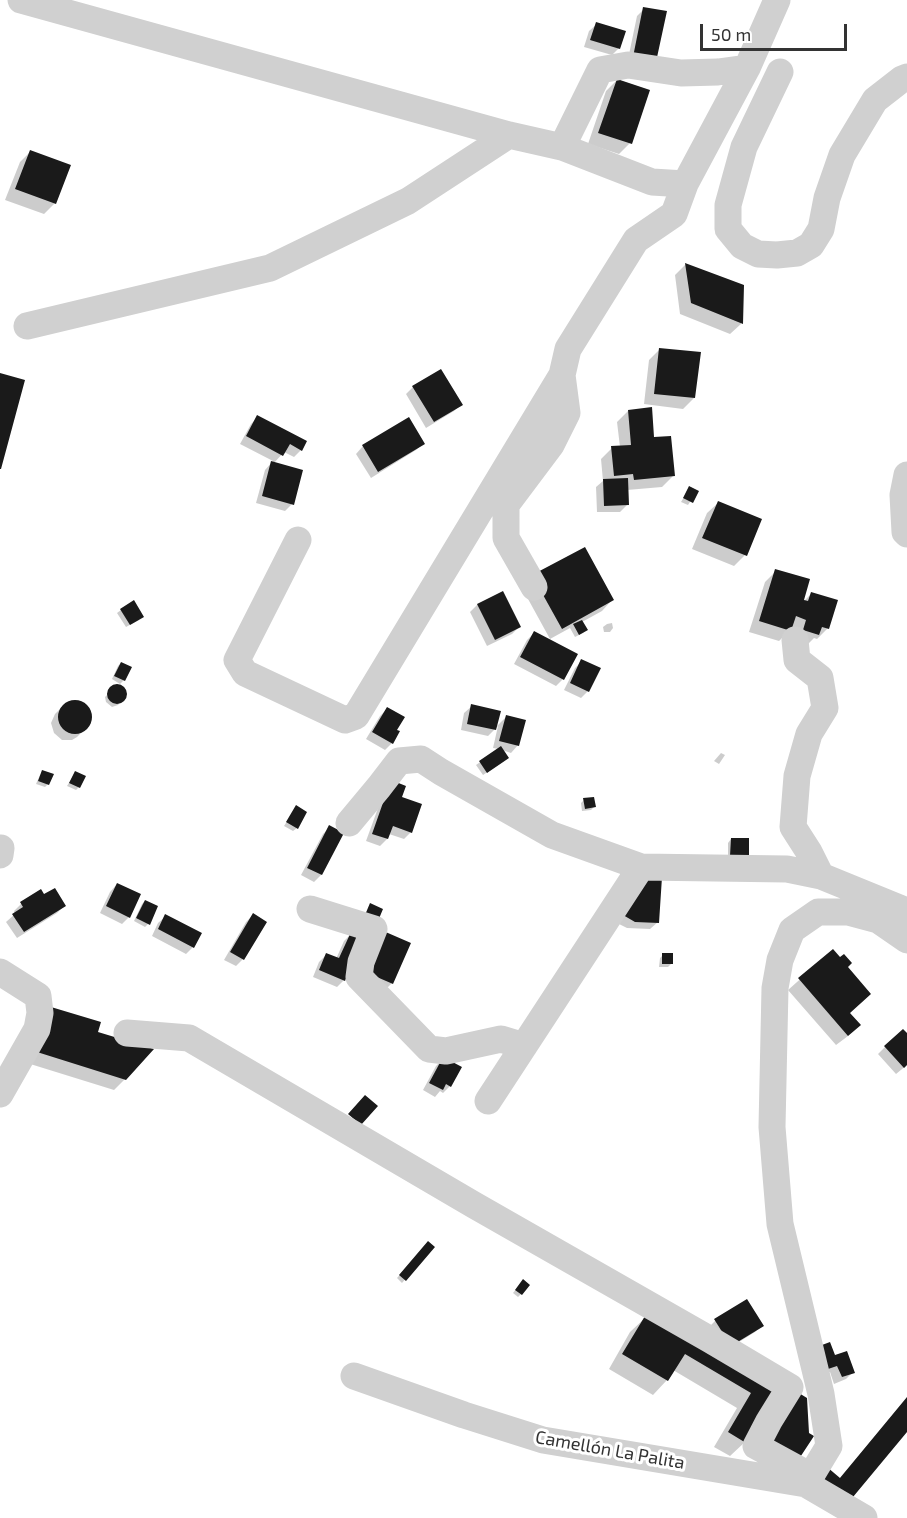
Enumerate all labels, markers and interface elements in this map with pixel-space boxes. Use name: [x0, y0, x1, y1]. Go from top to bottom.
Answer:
scale bar: [703, 12, 850, 50]
text: 50 m: [711, 23, 751, 45]
street label: Camellón La Palita: [534, 1426, 686, 1474]

